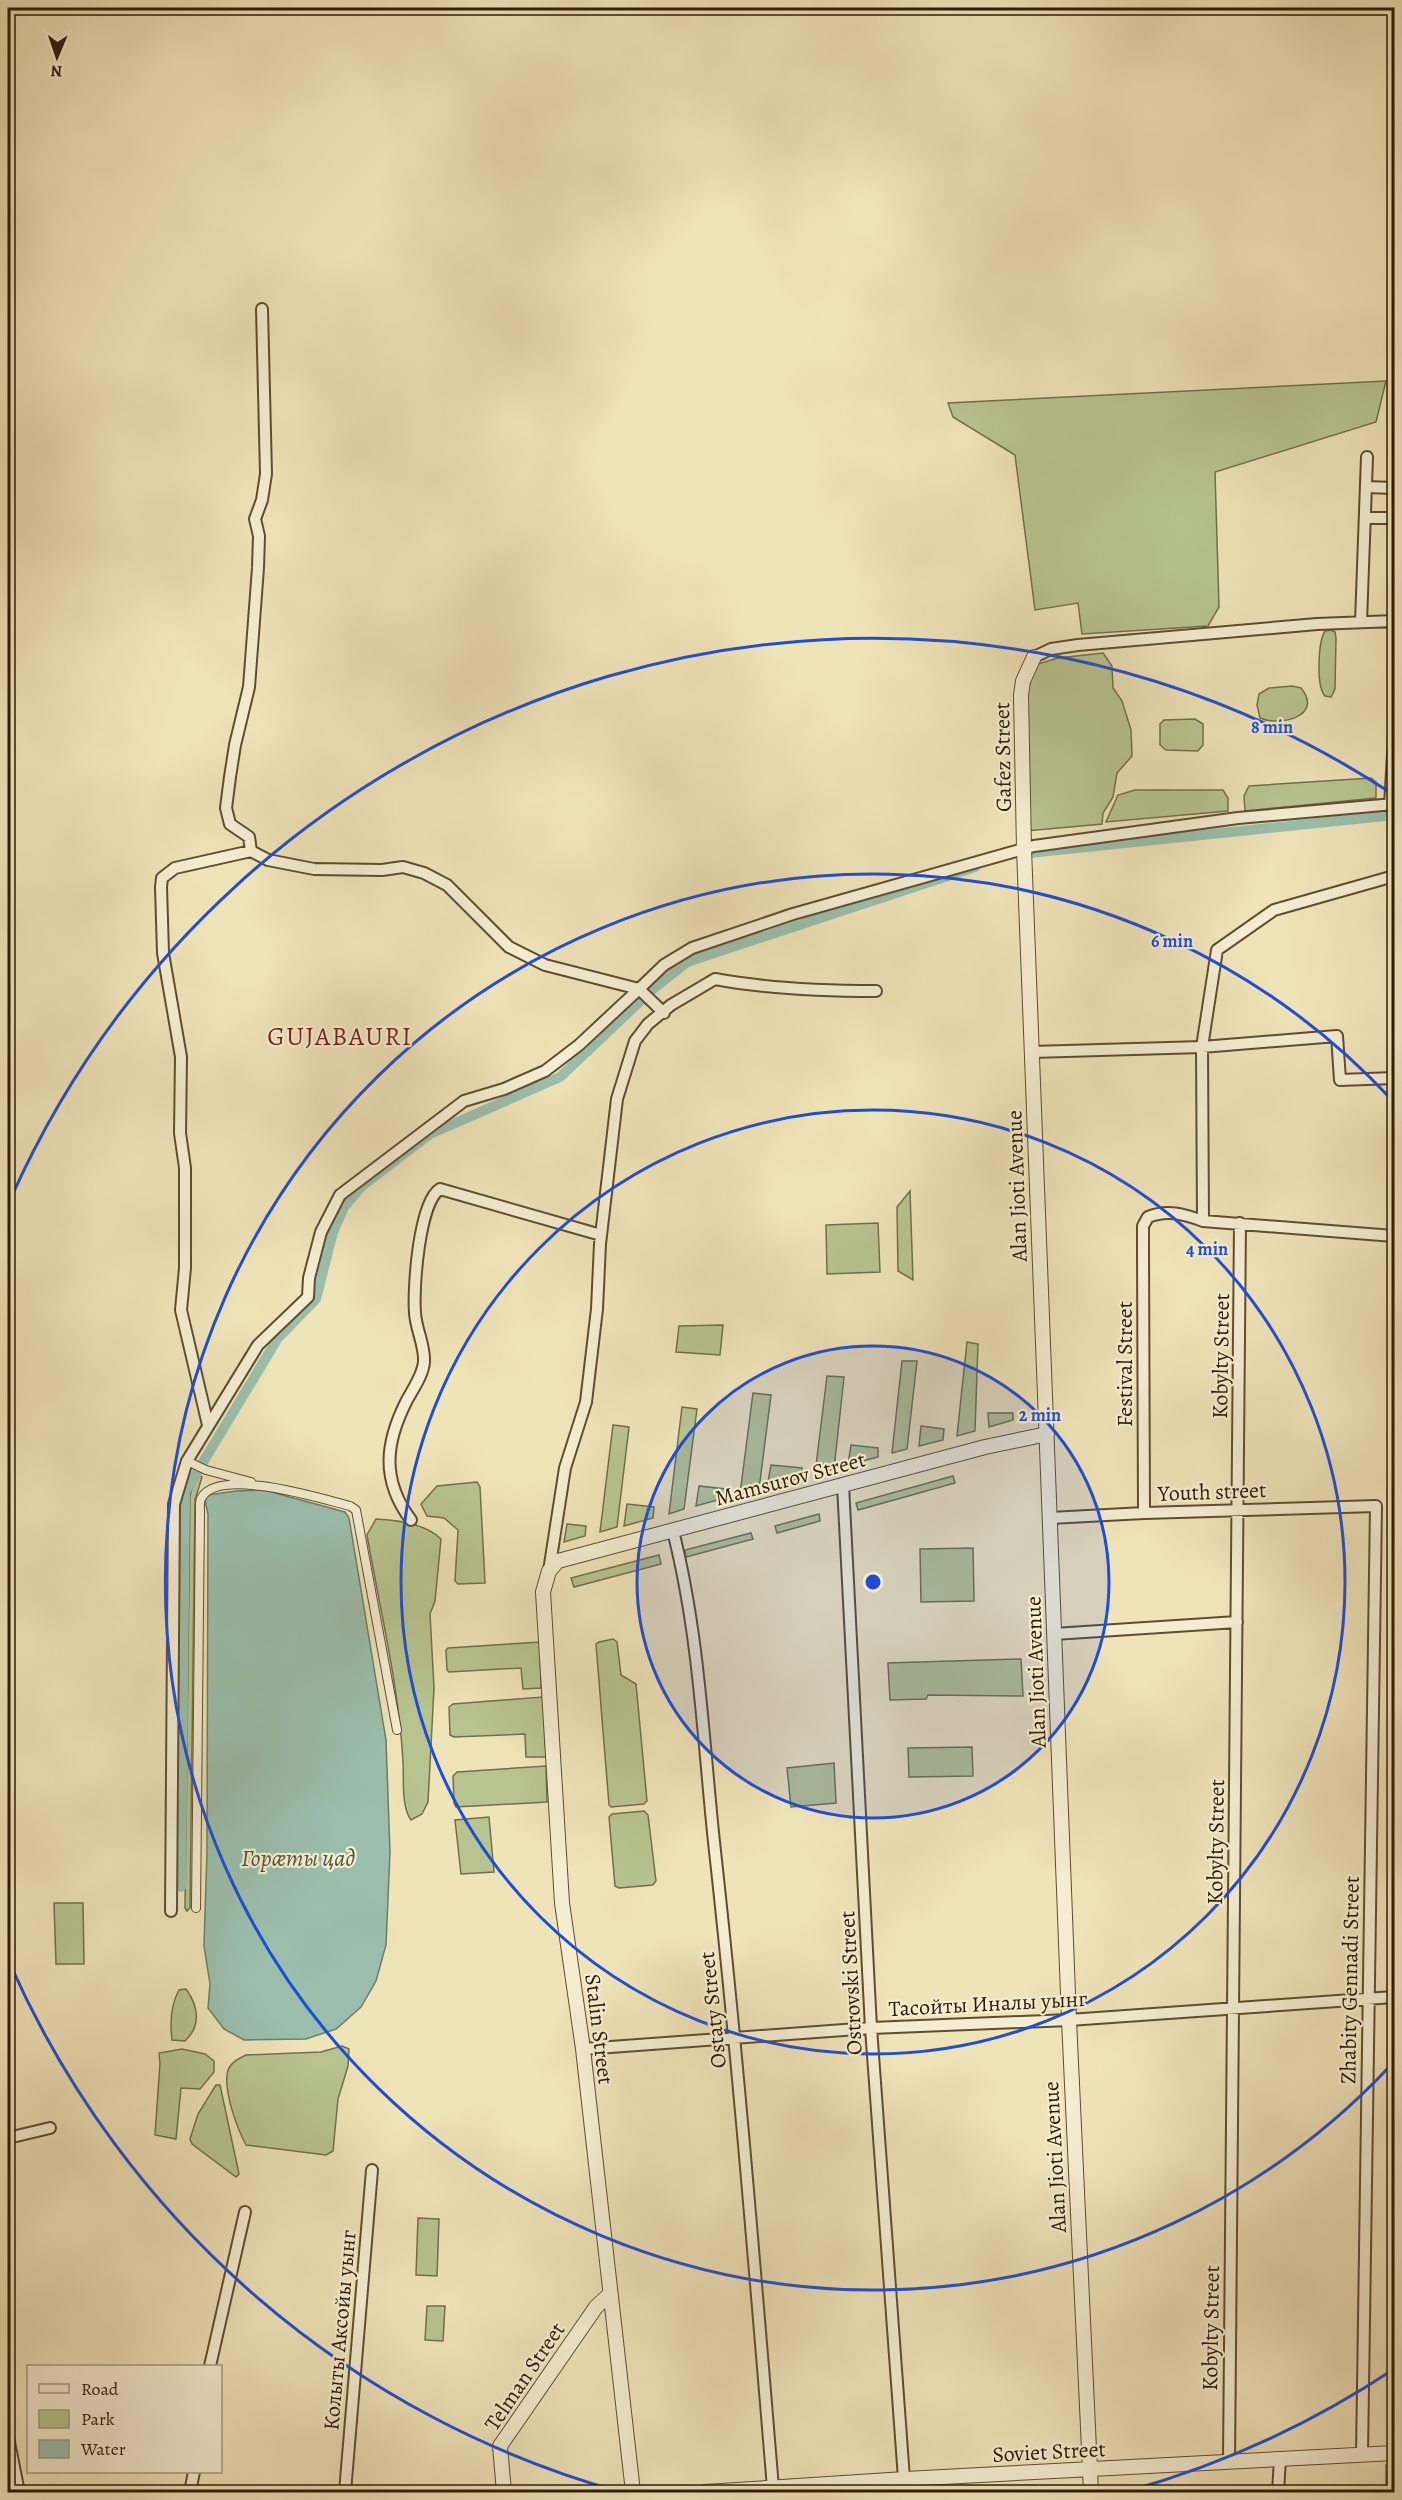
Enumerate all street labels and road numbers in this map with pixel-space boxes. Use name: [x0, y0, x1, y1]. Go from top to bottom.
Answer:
street label: Gafez Street: [987, 702, 1019, 812]
street label: Alan Jioti Avenue: [999, 1110, 1035, 1263]
street label: Kobylty Street: [1205, 1293, 1237, 1419]
street label: Festival Street: [1110, 1301, 1140, 1427]
street label: Mamsurov Street: [712, 1444, 869, 1513]
street label: Youth street: [1156, 1475, 1267, 1509]
street label: Alan Jioti Avenue: [1018, 1596, 1054, 1749]
street label: Kobylty Street: [1200, 1779, 1232, 1905]
street label: Zhabity Gennadi Street: [1333, 1876, 1367, 2084]
street label: Ostrovski Street: [832, 1910, 870, 2056]
street label: Ostaty Street: [692, 1950, 734, 2070]
street label: Stalin Street: [577, 1972, 621, 2086]
street label: Тасойты Иналы уынг: [888, 1984, 1088, 2024]
street label: Alan Jioti Avenue: [1036, 2080, 1074, 2234]
street label: Колыты Аксойы уынг: [316, 2229, 364, 2432]
street label: Kobylty Street: [1195, 2265, 1227, 2391]
street label: Telman Street: [477, 2316, 572, 2437]
street label: Soviet Street: [992, 2434, 1106, 2470]

